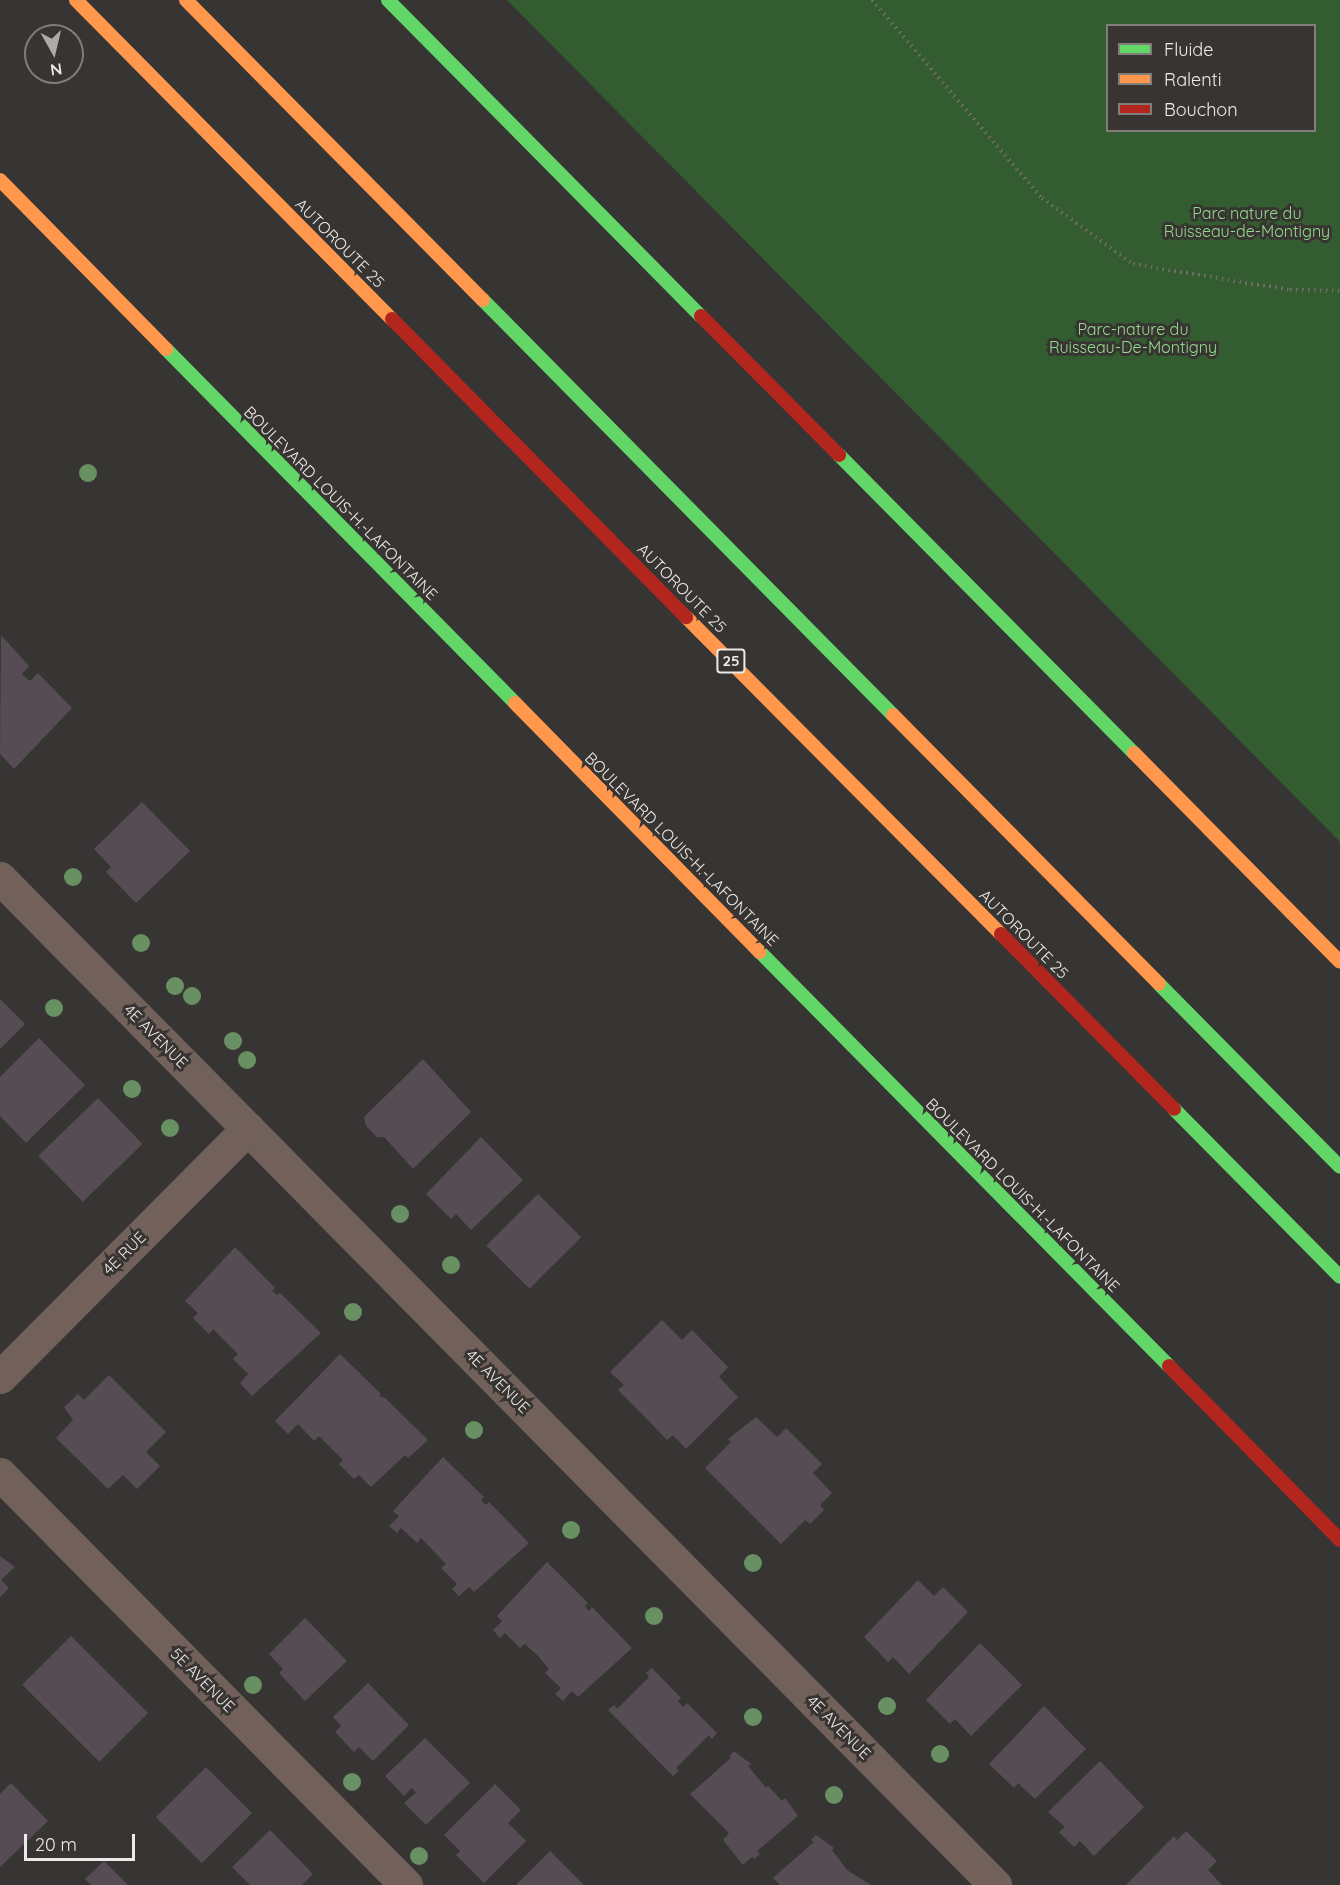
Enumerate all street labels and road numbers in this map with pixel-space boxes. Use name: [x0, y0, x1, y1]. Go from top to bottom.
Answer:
street label: AUTOROUTE 25: [291, 194, 389, 292]
street label: BOULEVARD LOUIS-H.-LAFONTAINE: [240, 402, 442, 604]
street label: AUTOROUTE 25: [633, 539, 731, 637]
road number: 25: [716, 649, 746, 673]
street label: BOULEVARD LOUIS-H.-LAFONTAINE: [581, 748, 783, 950]
street label: AUTOROUTE 25: [975, 885, 1073, 983]
street label: 4E AVENUE: [120, 1000, 192, 1072]
street label: BOULEVARD LOUIS-H.-LAFONTAINE: [922, 1094, 1124, 1296]
street label: 4E RUE: [98, 1227, 150, 1279]
street label: 4E AVENUE: [462, 1345, 534, 1417]
street label: 5E AVENUE: [167, 1644, 239, 1716]
street label: 4E AVENUE: [803, 1691, 875, 1763]

